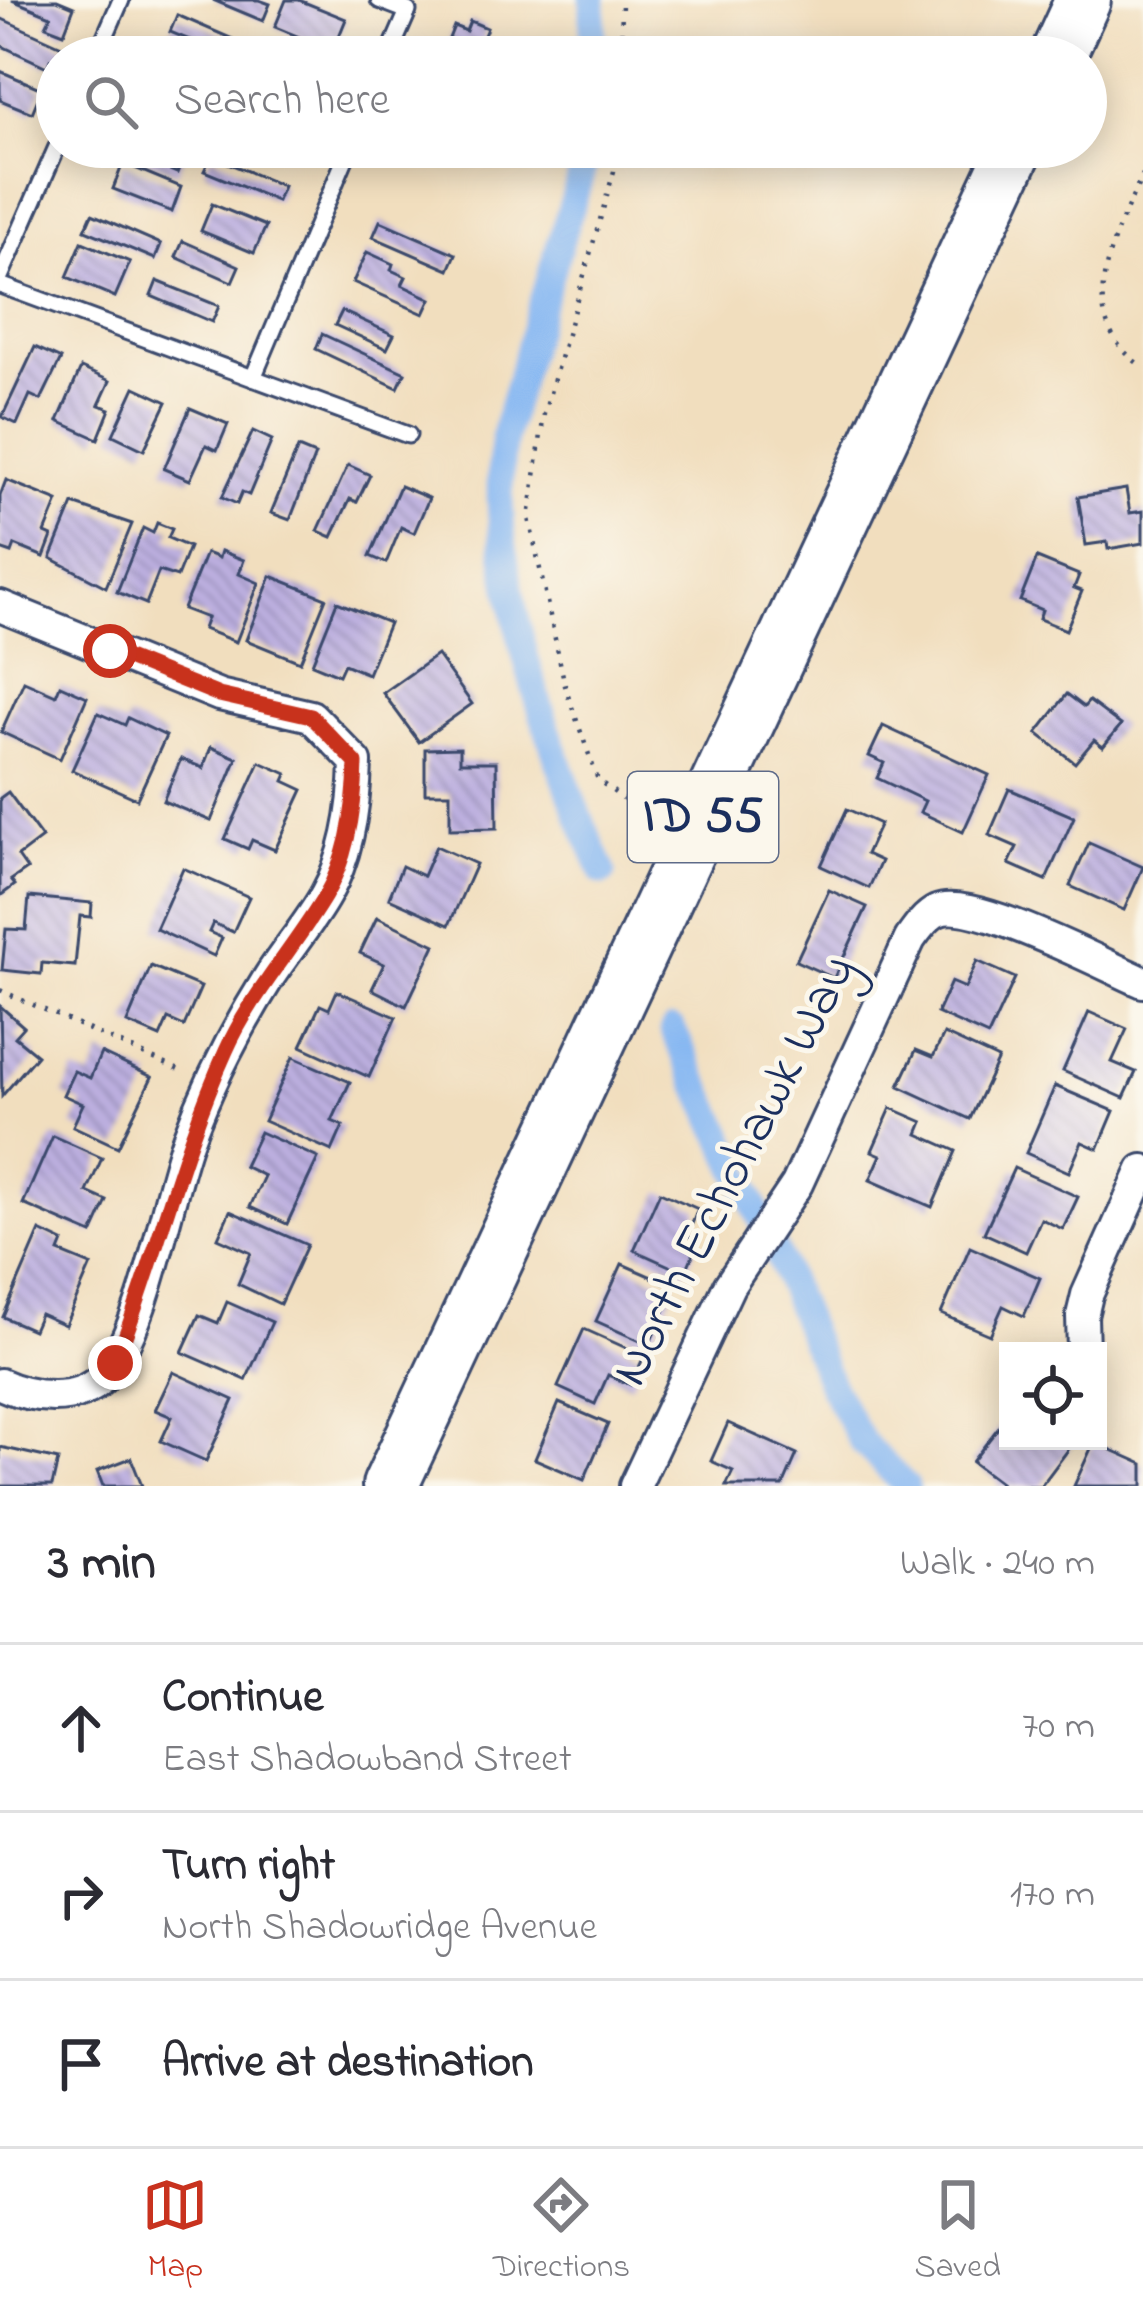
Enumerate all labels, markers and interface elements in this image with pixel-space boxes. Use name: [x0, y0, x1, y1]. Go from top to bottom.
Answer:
search box: [36, 36, 1107, 168]
icon: search: [78, 69, 144, 135]
text: Search here: [174, 69, 390, 135]
route start: [83, 624, 137, 678]
road number: ID 55: [628, 772, 778, 862]
street label: North Echohawk Way: [593, 942, 879, 1400]
route end: [88, 1336, 142, 1390]
map controls: [999, 1342, 1107, 1450]
button: locate: [999, 1342, 1107, 1450]
text: 3 min: [48, 1527, 156, 1602]
text: Walk · 240 m: [900, 1536, 1095, 1593]
text: Continue: [162, 1666, 323, 1732]
icon: ahead: [48, 1695, 114, 1761]
text: 70 m: [1022, 1699, 1095, 1756]
text: East Shadowband Street: [162, 1732, 572, 1789]
text: Turn right: [162, 1834, 335, 1900]
icon: right: [48, 1863, 114, 1929]
text: 170 m: [1010, 1867, 1095, 1924]
text: North Shadowridge Avenue: [162, 1900, 597, 1957]
icon: arrive: [48, 2031, 114, 2097]
text: Arrive at destination: [162, 2031, 533, 2097]
tab: Map: [142, 2172, 208, 2292]
tab: Directions: [493, 2172, 630, 2292]
tab: Saved: [915, 2172, 1001, 2292]

